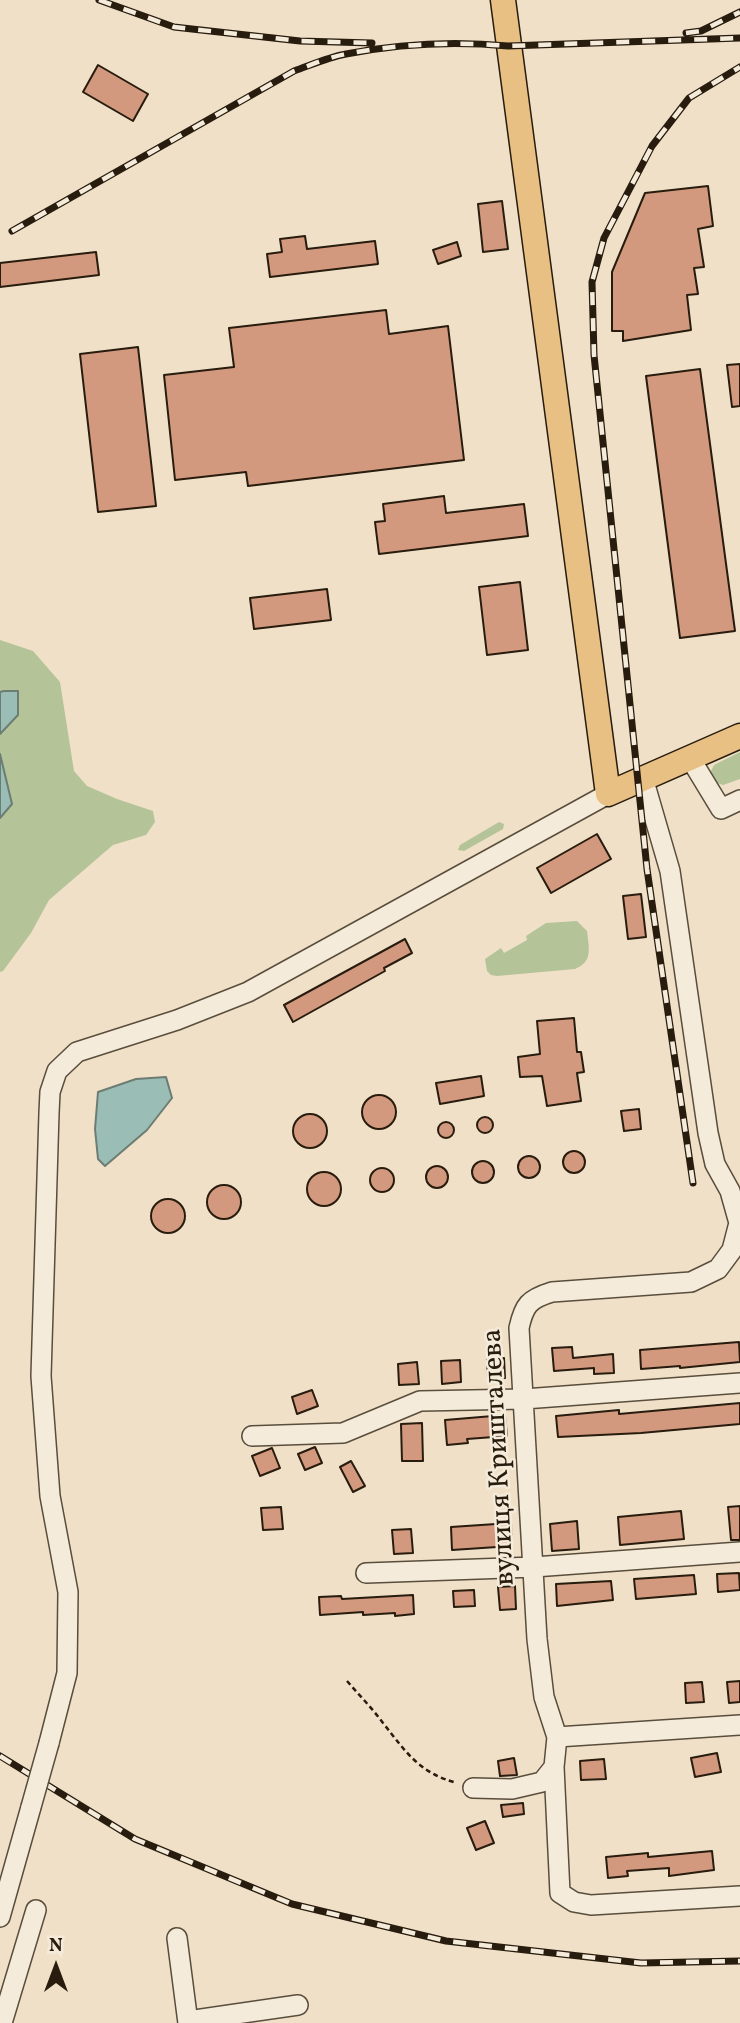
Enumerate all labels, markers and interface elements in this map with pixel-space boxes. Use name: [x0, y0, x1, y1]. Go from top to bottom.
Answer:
street label: вулиця Кришталева: [477, 1328, 525, 1586]
north arrow: [21, 1932, 91, 2002]
text: N: [49, 1933, 63, 1959]

